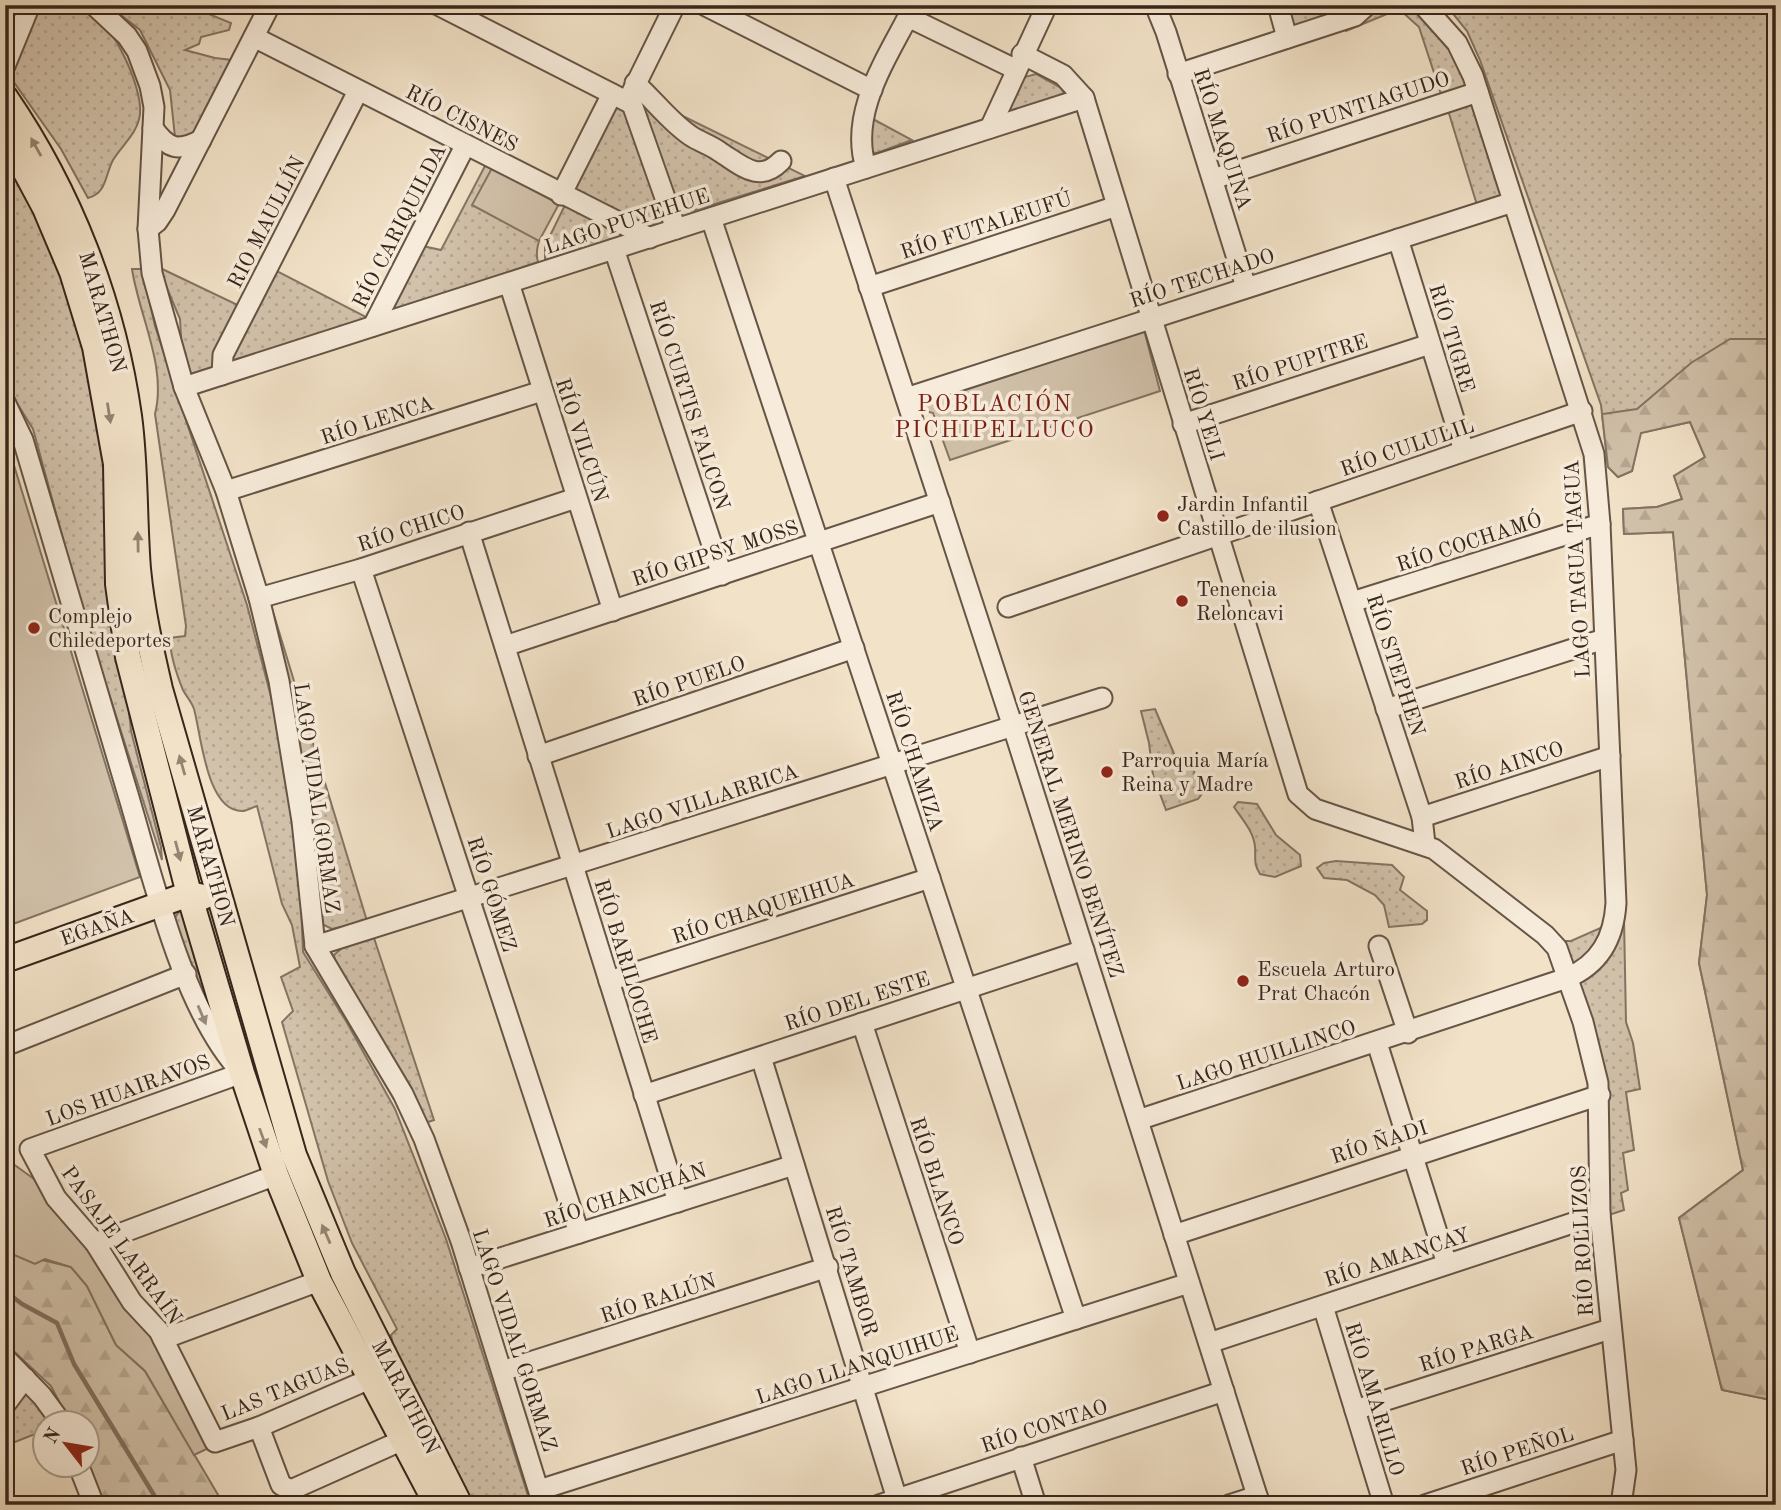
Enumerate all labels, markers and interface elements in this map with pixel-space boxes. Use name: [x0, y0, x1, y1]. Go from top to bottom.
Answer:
street label: RÍO MAQUINA: [1189, 65, 1258, 213]
street label: RÍO PUNTIAGUDO: [1263, 65, 1453, 148]
street label: RÍO CISNES: [402, 79, 523, 157]
one-way arrow: [30, 137, 42, 157]
street label: RÍO CARIQUILDA: [346, 140, 451, 312]
street label: RIO MAULLÍN: [222, 152, 310, 292]
street label: RÍO FUTALEUFÚ: [896, 184, 1075, 264]
street label: LAGO PUYEHUE: [542, 186, 713, 259]
street label: RÍO TECHADO: [1126, 242, 1278, 313]
street label: MARATHON: [74, 249, 129, 376]
street label: RÍO TIGRE: [1424, 281, 1481, 395]
street label: RÍO CURTIS FALCON: [645, 297, 736, 513]
street label: RÍO PUPITRE: [1229, 328, 1371, 395]
street label: RÍO YELI: [1178, 364, 1230, 463]
street label: RÍO VILCÚN: [551, 374, 615, 505]
district label: POBLACIÓN PICHIPELLUCO: [894, 388, 1096, 442]
street label: RÍO LENCA: [317, 389, 437, 450]
one-way arrow: [104, 402, 115, 424]
street label: RÍO CULULIL: [1337, 412, 1477, 481]
street label: LAGO TAGUA TAGUA: [1562, 459, 1595, 679]
place label: Jardin Infantil Castillo de ilusion: [1177, 495, 1337, 540]
street label: RÍO CHICO: [354, 498, 468, 557]
street label: RÍO COCHAMÓ: [1393, 505, 1545, 577]
marker: Jardin Infantil Castillo de ilusion: [1155, 508, 1171, 524]
street label: RÍO GIPSY MOSS: [628, 514, 801, 591]
one-way arrow: [132, 531, 143, 553]
place label: Tenencia Reloncavi: [1196, 580, 1284, 625]
street label: RÍO STEPHEN: [1362, 591, 1431, 739]
marker: Tenencia Reloncavi: [1174, 593, 1190, 609]
place label: Complejo Chiledeportes: [48, 607, 171, 652]
marker: Complejo Chiledeportes: [26, 620, 42, 636]
street label: RÍO PUELO: [629, 650, 748, 711]
street label: LAGO VIDAL GORMAZ: [289, 682, 342, 915]
street label: RÍO CHAMIZA: [881, 687, 950, 834]
street label: GENERAL MERINO BENÍTEZ: [1013, 687, 1130, 980]
street label: RÍO AINCO: [1451, 735, 1567, 794]
place label: Parroquia María Reina y Madre: [1121, 751, 1269, 796]
one-way arrow: [176, 754, 186, 775]
street label: LAGO VILLARRICA: [604, 761, 801, 843]
marker: Parroquia María Reina y Madre: [1099, 764, 1115, 780]
street label: MARATHON: [182, 803, 237, 930]
street label: RÍO GÓMEZ: [462, 833, 524, 955]
one-way arrow: [173, 841, 184, 863]
street label: RÍO CHAQUEIHUA: [668, 866, 857, 949]
street label: RÍO BARILOCHE: [590, 876, 663, 1046]
street label: EGAÑA: [56, 901, 137, 951]
place label: Escuela Arturo Prat Chacón: [1257, 960, 1395, 1005]
street label: RÍO DEL ESTE: [781, 965, 933, 1036]
marker: Escuela Arturo Prat Chacón: [1235, 973, 1251, 989]
one-way arrow: [197, 1004, 208, 1025]
street label: LAGO HUILLINCO: [1174, 1017, 1359, 1095]
street label: LOS HUAIRAVOS: [44, 1052, 213, 1131]
street label: RÍO ÑADI: [1327, 1113, 1430, 1169]
street label: RÍO BLANCO: [905, 1114, 970, 1248]
one-way arrow: [258, 1128, 269, 1149]
street label: RÍO CHANCHÁN: [540, 1156, 709, 1233]
street label: PASAJE LARRAÍN: [57, 1161, 188, 1329]
street label: RÍO ROLLIZOS: [1565, 1165, 1598, 1317]
street label: RÍO TAMBOR: [821, 1203, 884, 1339]
street label: RÍO AMANCAY: [1321, 1221, 1473, 1292]
one-way arrow: [320, 1224, 331, 1245]
street label: LAGO VIDAL GORMAZ: [468, 1227, 559, 1454]
street label: RÍO RALÚN: [596, 1266, 719, 1328]
street label: RÍO PARGA: [1416, 1318, 1536, 1377]
street label: RÍO AMARILLO: [1340, 1319, 1411, 1479]
street label: LAGO LLANQUIHUE: [753, 1324, 961, 1409]
street label: MARATHON: [367, 1337, 442, 1458]
street label: LAS TAGUAS: [219, 1355, 353, 1426]
street label: RÍO CONTAO: [977, 1393, 1110, 1458]
north arrow: [32, 1408, 102, 1478]
street label: RÍO PEÑOL: [1457, 1420, 1577, 1481]
text: N: [42, 1425, 66, 1448]

